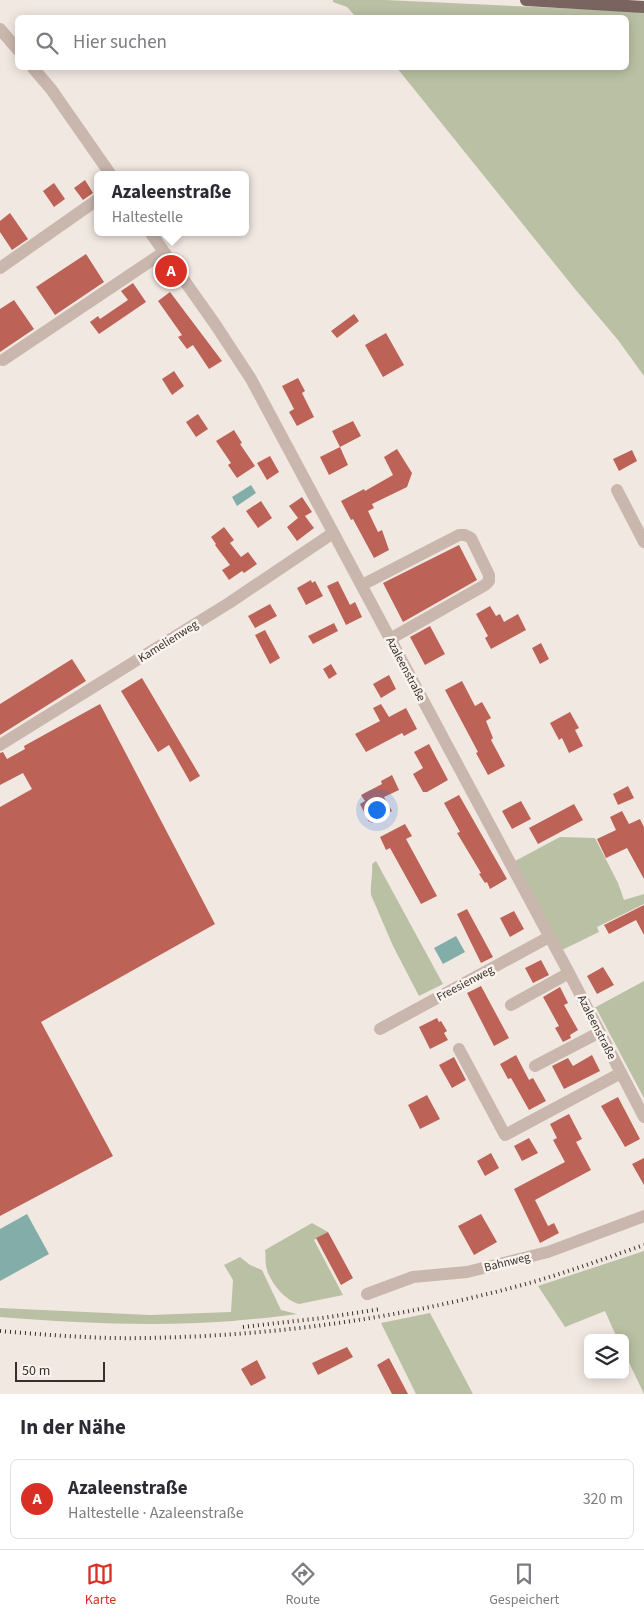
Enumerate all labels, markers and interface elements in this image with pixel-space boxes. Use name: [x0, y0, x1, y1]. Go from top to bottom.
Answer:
search box: [15, 15, 629, 70]
icon: search: [33, 29, 61, 57]
text: Hier suchen: [73, 29, 167, 56]
popup: [94, 171, 249, 236]
text: Azaleenstraße: [112, 179, 231, 206]
text: Haltestelle: [112, 206, 183, 228]
pin: A: [155, 252, 187, 290]
street label: Kamelienweg: [135, 616, 202, 667]
street label: Azaleenstraße: [381, 634, 430, 704]
your location: [364, 797, 390, 823]
street label: Freesienweg: [434, 961, 497, 1006]
street label: Azaleenstraße: [573, 992, 620, 1063]
street label: Bahnweg: [482, 1249, 532, 1276]
map controls: [584, 1334, 629, 1379]
button: layers: [584, 1334, 629, 1379]
scale bar: [15, 1359, 105, 1382]
text: 50 m: [22, 1361, 50, 1381]
text: In der Nähe: [20, 1412, 126, 1442]
text: Azaleenstraße: [68, 1475, 188, 1502]
text: A: [32, 1488, 42, 1510]
text: 320 m: [583, 1488, 623, 1510]
text: Haltestelle · Azaleenstraße: [68, 1502, 244, 1524]
tab: Karte: [85, 1560, 116, 1610]
tab: Route: [285, 1560, 320, 1610]
tab: Gespeichert: [489, 1560, 559, 1610]

